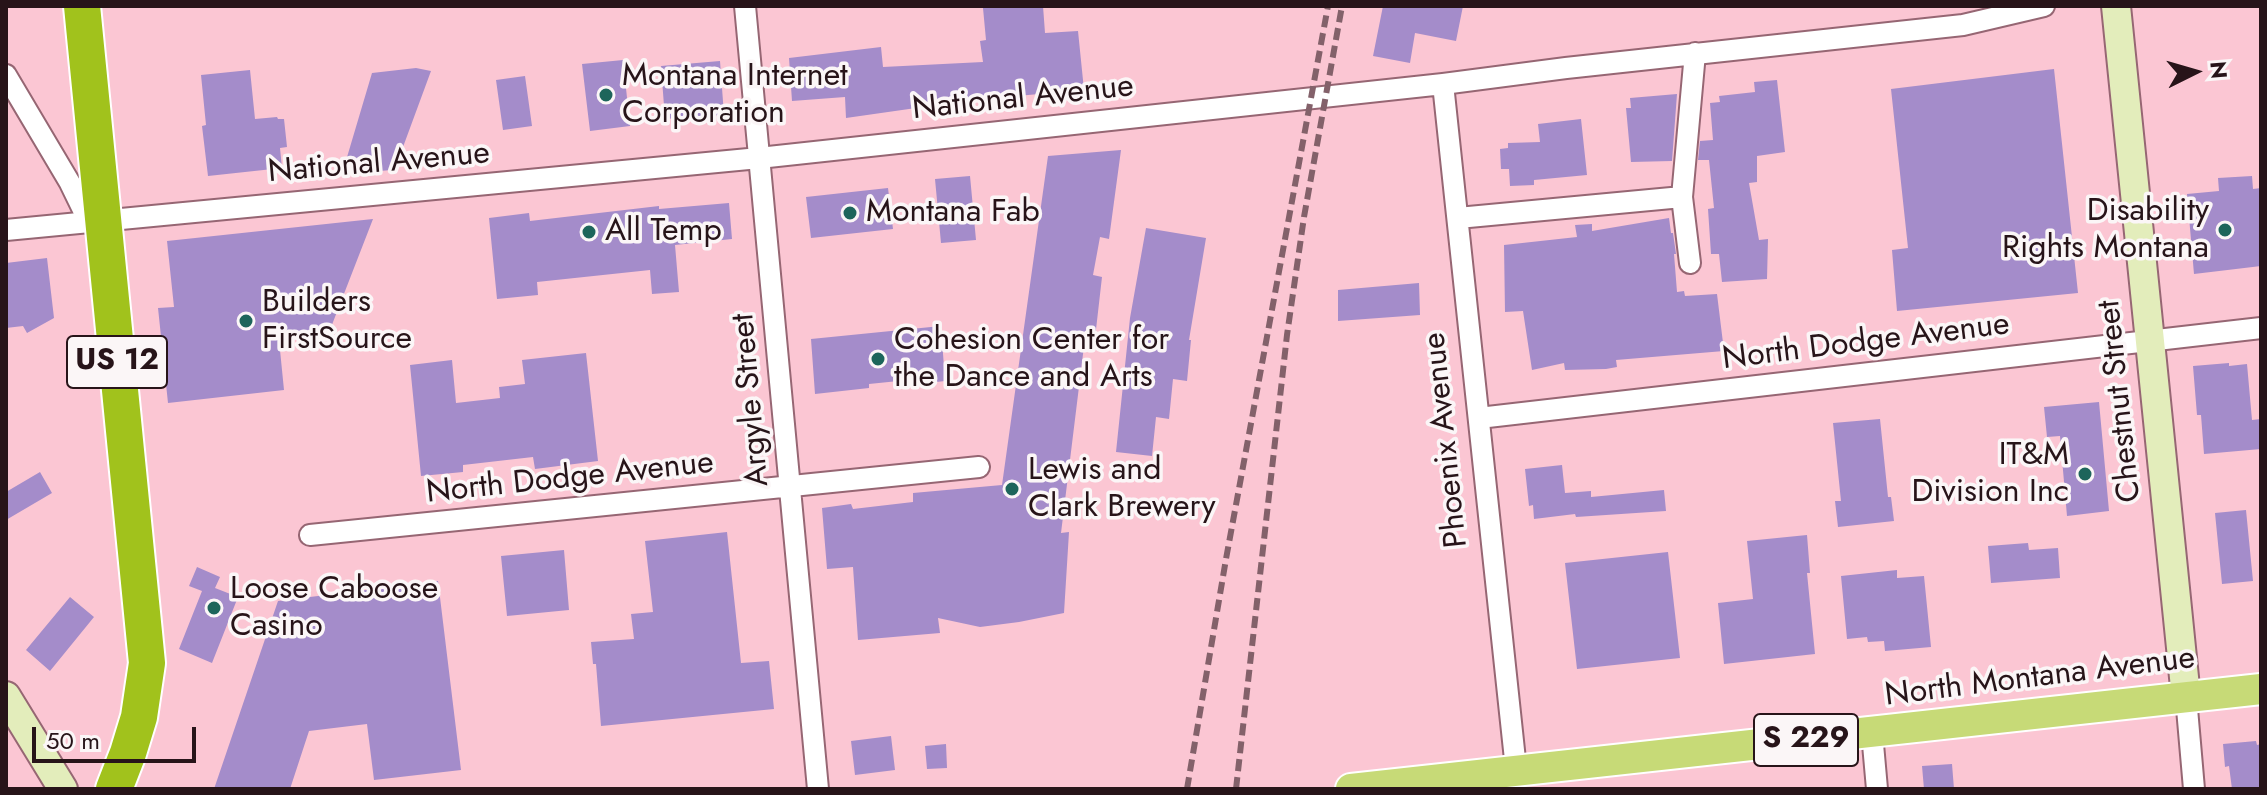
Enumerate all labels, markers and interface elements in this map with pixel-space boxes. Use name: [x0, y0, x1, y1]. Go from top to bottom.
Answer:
north arrow: [2155, 32, 2235, 112]
place label: Montana Internet Corporation: [622, 58, 848, 133]
text: N: [2202, 60, 2236, 80]
street label: National Avenue: [910, 68, 1136, 130]
marker: Montana Internet Corporation: [597, 86, 615, 104]
street label: National Avenue: [267, 135, 491, 193]
place label: Disability Rights Montana: [2002, 193, 2209, 268]
place label: Montana Fab: [866, 194, 1040, 232]
marker: Montana Fab: [841, 204, 859, 222]
place label: All Temp: [605, 213, 722, 251]
marker: Disability Rights Montana: [2216, 221, 2234, 239]
marker: All Temp: [580, 223, 598, 241]
place label: Builders FirstSource: [262, 284, 412, 359]
street label: Chestnut Street: [2091, 298, 2151, 504]
street label: North Dodge Avenue: [1720, 306, 2012, 380]
marker: Builders FirstSource: [237, 312, 255, 330]
street label: Argyle Street: [725, 312, 779, 488]
place label: Cohesion Center for the Dance and Arts: [894, 322, 1169, 397]
street label: Phoenix Avenue: [1417, 331, 1477, 549]
road number: US 12: [67, 336, 167, 388]
marker: Cohesion Center for the Dance and Arts: [869, 350, 887, 368]
place label: IT&M Division Inc: [1911, 437, 2069, 512]
street label: North Dodge Avenue: [424, 445, 716, 513]
place label: Lewis and Clark Brewery: [1028, 452, 1215, 527]
marker: IT&M Division Inc: [2076, 465, 2094, 483]
marker: Lewis and Clark Brewery: [1003, 480, 1021, 498]
place label: Loose Caboose Casino: [230, 571, 438, 646]
marker: Loose Caboose Casino: [205, 599, 223, 617]
street label: North Montana Avenue: [1883, 640, 2197, 716]
scale bar: [36, 711, 200, 761]
road number: S 229: [1754, 714, 1858, 766]
text: 50 m: [46, 723, 100, 758]

